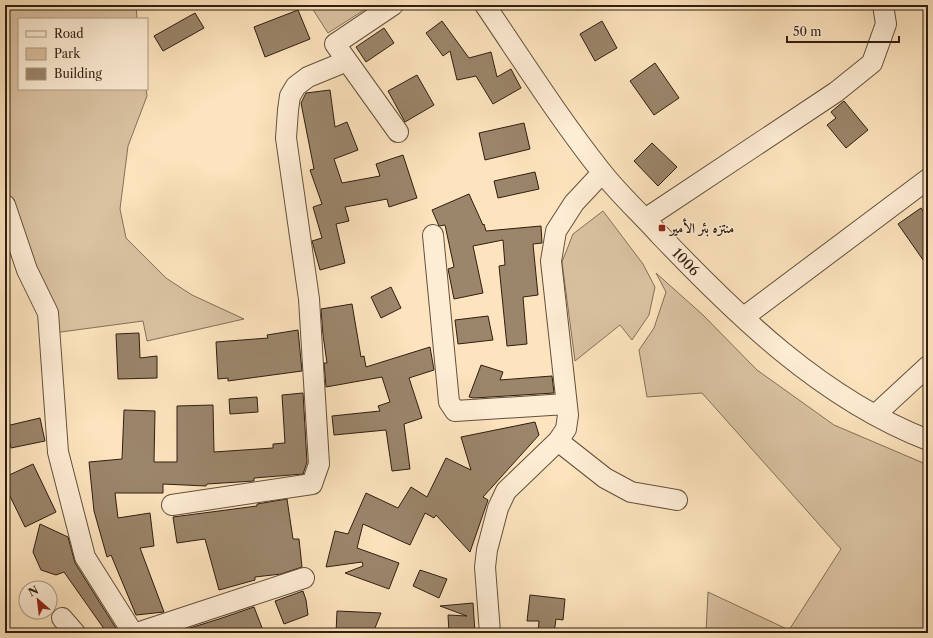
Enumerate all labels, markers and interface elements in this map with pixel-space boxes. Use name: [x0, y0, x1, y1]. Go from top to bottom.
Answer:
legend: [18, 18, 148, 90]
scale bar: [787, 18, 899, 44]
text: 50 m: [793, 24, 822, 39]
text: Road: [54, 26, 84, 41]
text: Park: [54, 46, 81, 61]
text: Building: [54, 66, 102, 81]
place label: منتزه بئر الأمير: [668, 218, 734, 237]
marker: منتزه بئر الأمير: [657, 223, 667, 233]
street label: 1006: [668, 244, 704, 280]
north arrow: [18, 580, 58, 620]
text: N: [26, 583, 41, 600]

